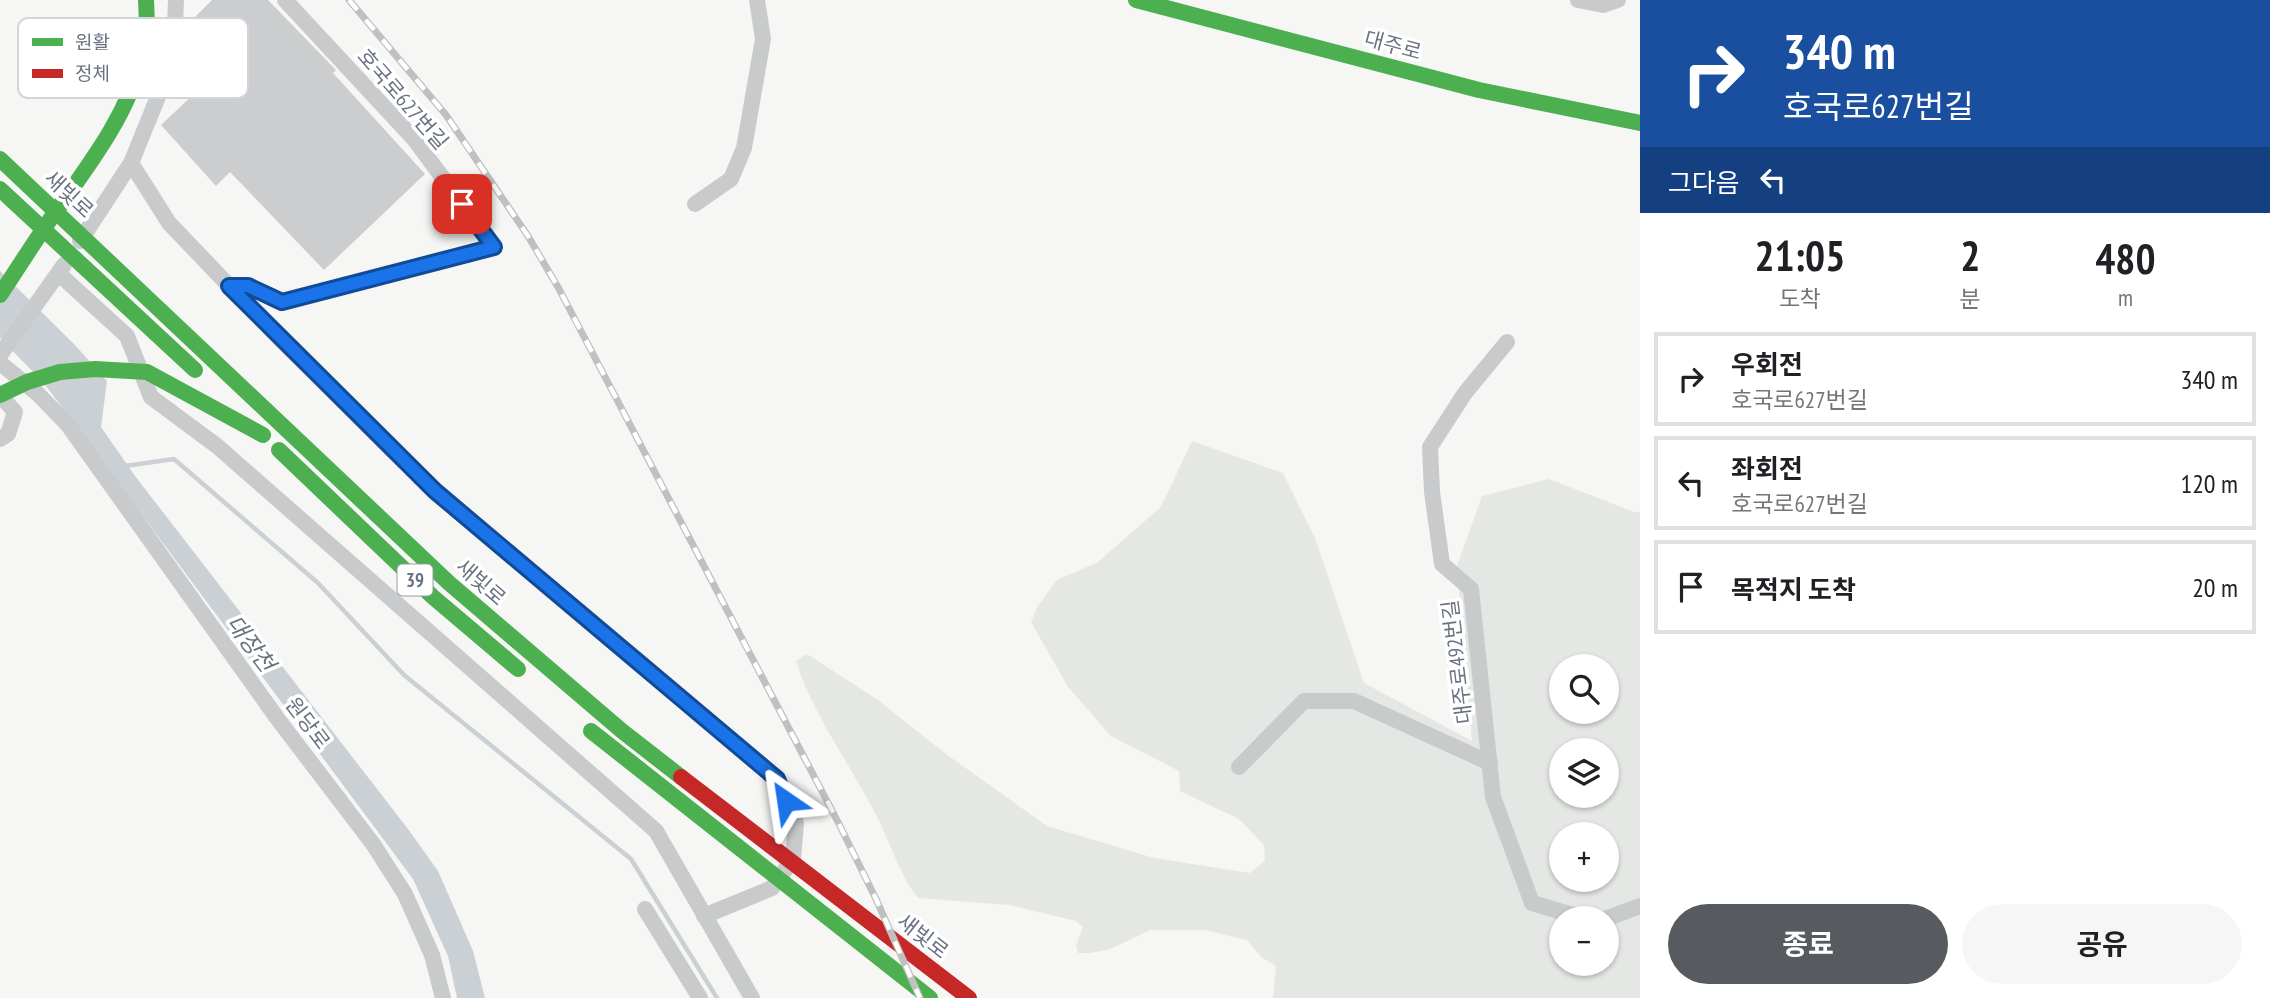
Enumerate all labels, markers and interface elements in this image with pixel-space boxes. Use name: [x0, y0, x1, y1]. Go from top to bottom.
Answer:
legend: [18, 18, 248, 98]
text: 340 m: [1783, 19, 1896, 83]
street label: 대주로: [1362, 24, 1424, 66]
icon: right: [1668, 28, 1759, 119]
text: 원활: [75, 30, 110, 54]
street label: 호국로627번길: [352, 43, 454, 155]
text: 정체: [75, 61, 110, 85]
text: 호국로627번길: [1783, 85, 1973, 127]
icon: left: [1754, 161, 1792, 199]
street label: 새빛로: [39, 164, 99, 224]
text: 그다음: [1668, 166, 1740, 199]
pin: [432, 174, 492, 234]
icon: arrive: [443, 185, 481, 223]
text: 21:05: [1754, 228, 1845, 283]
text: 2: [1960, 228, 1980, 283]
text: 480: [2095, 231, 2156, 286]
text: m: [2118, 283, 2133, 312]
text: 도착: [1779, 284, 1821, 313]
text: 분: [1960, 284, 1981, 313]
text: 우회전: [1731, 348, 1803, 381]
icon: right: [1672, 360, 1710, 398]
text: 340 m: [2180, 363, 2238, 396]
text: 호국로627번길: [1731, 385, 1868, 414]
text: 좌회전: [1731, 452, 1803, 485]
icon: left: [1672, 464, 1710, 502]
text: 120 m: [2180, 467, 2238, 500]
text: 호국로627번길: [1731, 489, 1868, 518]
street label: 새빛로: [450, 553, 512, 611]
road number: 39: [398, 565, 432, 596]
icon: arrive: [1672, 568, 1710, 606]
text: 20 m: [2192, 571, 2238, 604]
text: 목적지 도착: [1731, 573, 1856, 606]
street label: 대주로492번길: [1436, 598, 1478, 726]
water label: 대장천: [220, 609, 283, 679]
map controls: [1549, 654, 1619, 976]
button: search: [1549, 654, 1619, 724]
street label: 원당로: [280, 692, 336, 754]
button: layers: [1549, 738, 1619, 808]
position arrow: [749, 764, 823, 838]
button: +: [1549, 822, 1619, 892]
button: 종료: [1668, 904, 1948, 984]
button: 공유: [1962, 904, 2242, 984]
button: −: [1549, 906, 1619, 976]
street label: 새빛로: [892, 908, 954, 964]

